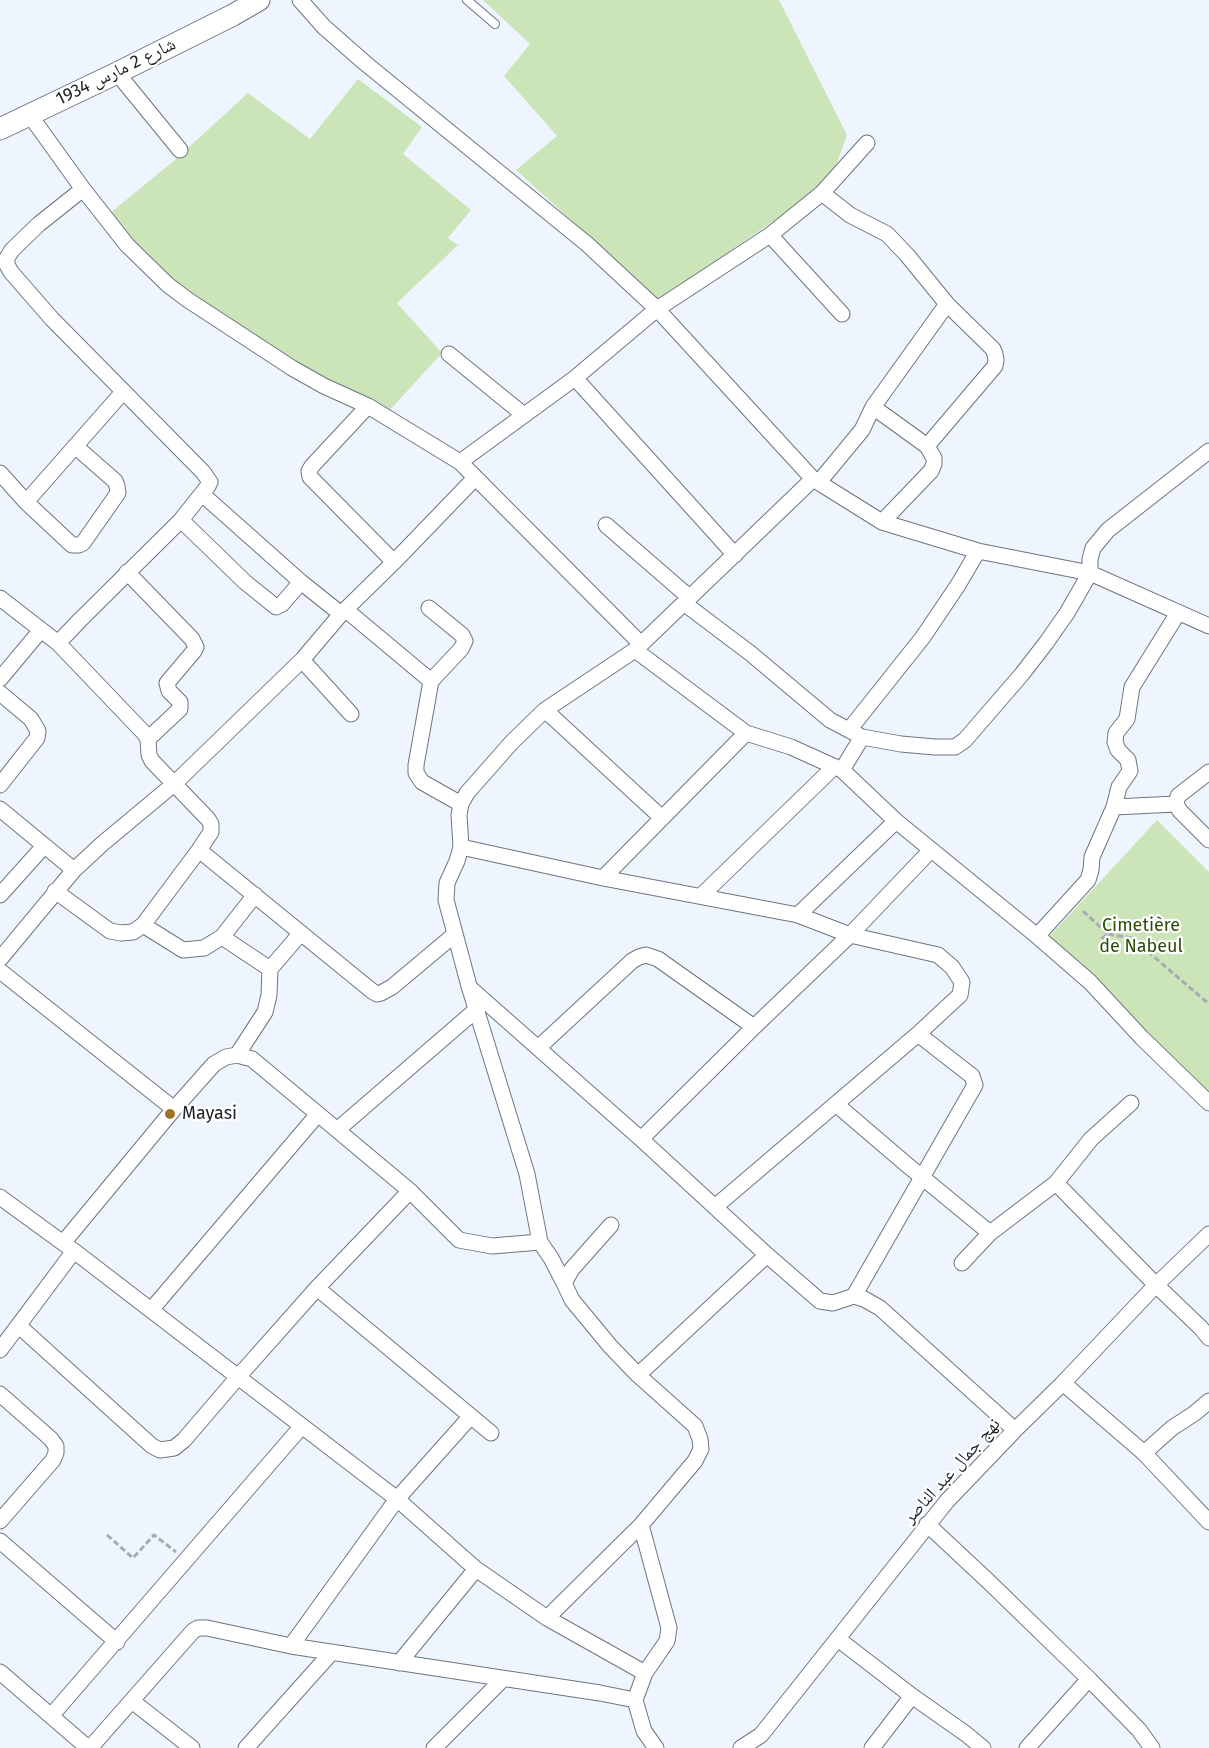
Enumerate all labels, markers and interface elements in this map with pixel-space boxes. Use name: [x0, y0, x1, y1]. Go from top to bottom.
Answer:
street label: شارع 2 مارس 1934: [53, 34, 179, 110]
park label: Cimetière de Nabeul: [1099, 915, 1183, 958]
place label: Mayasi: [182, 1103, 237, 1125]
marker: Mayasi: [163, 1107, 177, 1121]
street label: نهج جمال عبد الناصر: [899, 1414, 1005, 1528]

